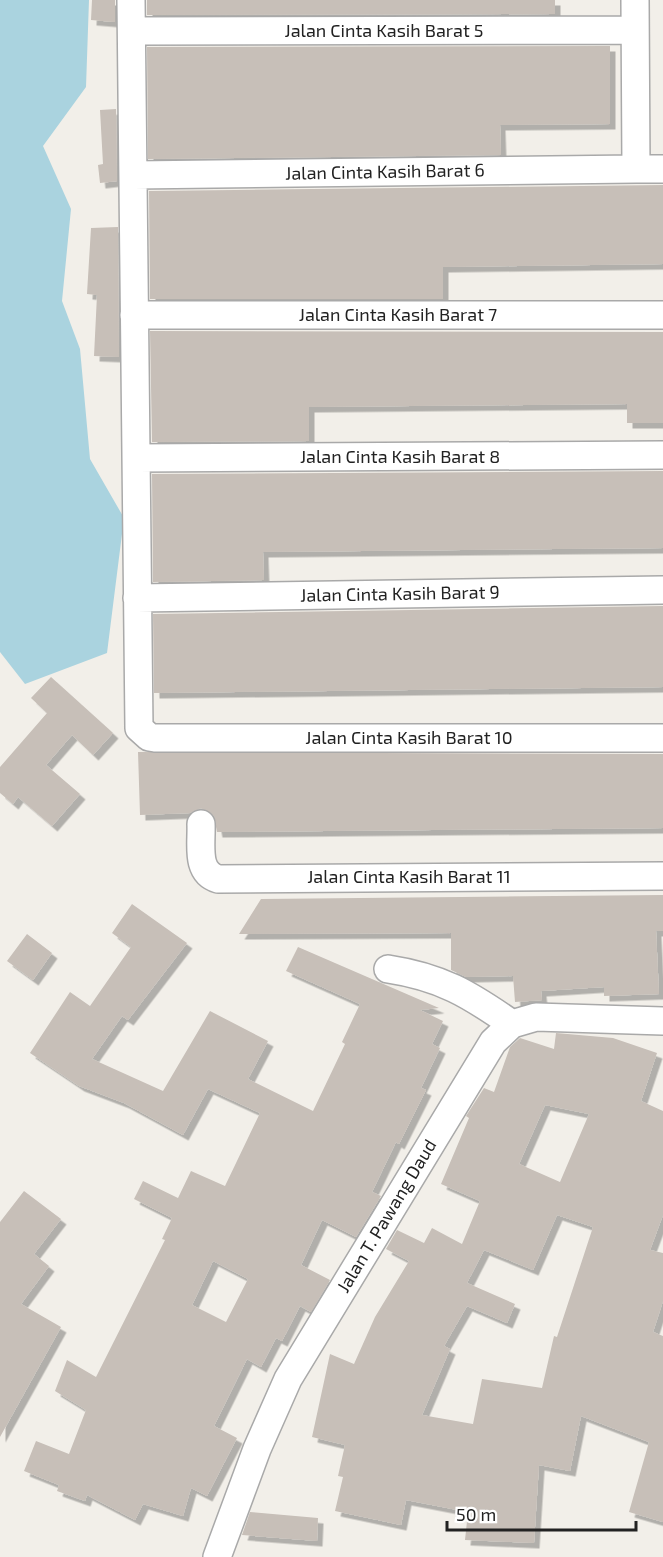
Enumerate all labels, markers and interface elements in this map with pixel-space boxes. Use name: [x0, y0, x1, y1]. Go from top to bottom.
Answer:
street label: Jalan Cinta Kasih Barat 5: [285, 19, 483, 41]
street label: Jalan Cinta Kasih Barat 6: [285, 158, 485, 184]
street label: Jalan Cinta Kasih Barat 7: [299, 303, 497, 325]
street label: Jalan Cinta Kasih Barat 8: [300, 445, 500, 467]
street label: Jalan Cinta Kasih Barat 9: [300, 580, 500, 606]
street label: Jalan Cinta Kasih Barat 10: [305, 726, 513, 748]
street label: Jalan Cinta Kasih Barat 11: [307, 865, 511, 887]
street label: Jalan T. Pawang Daud: [332, 1135, 441, 1296]
scale bar: [447, 1494, 636, 1532]
text: 50 m: [456, 1503, 496, 1525]

